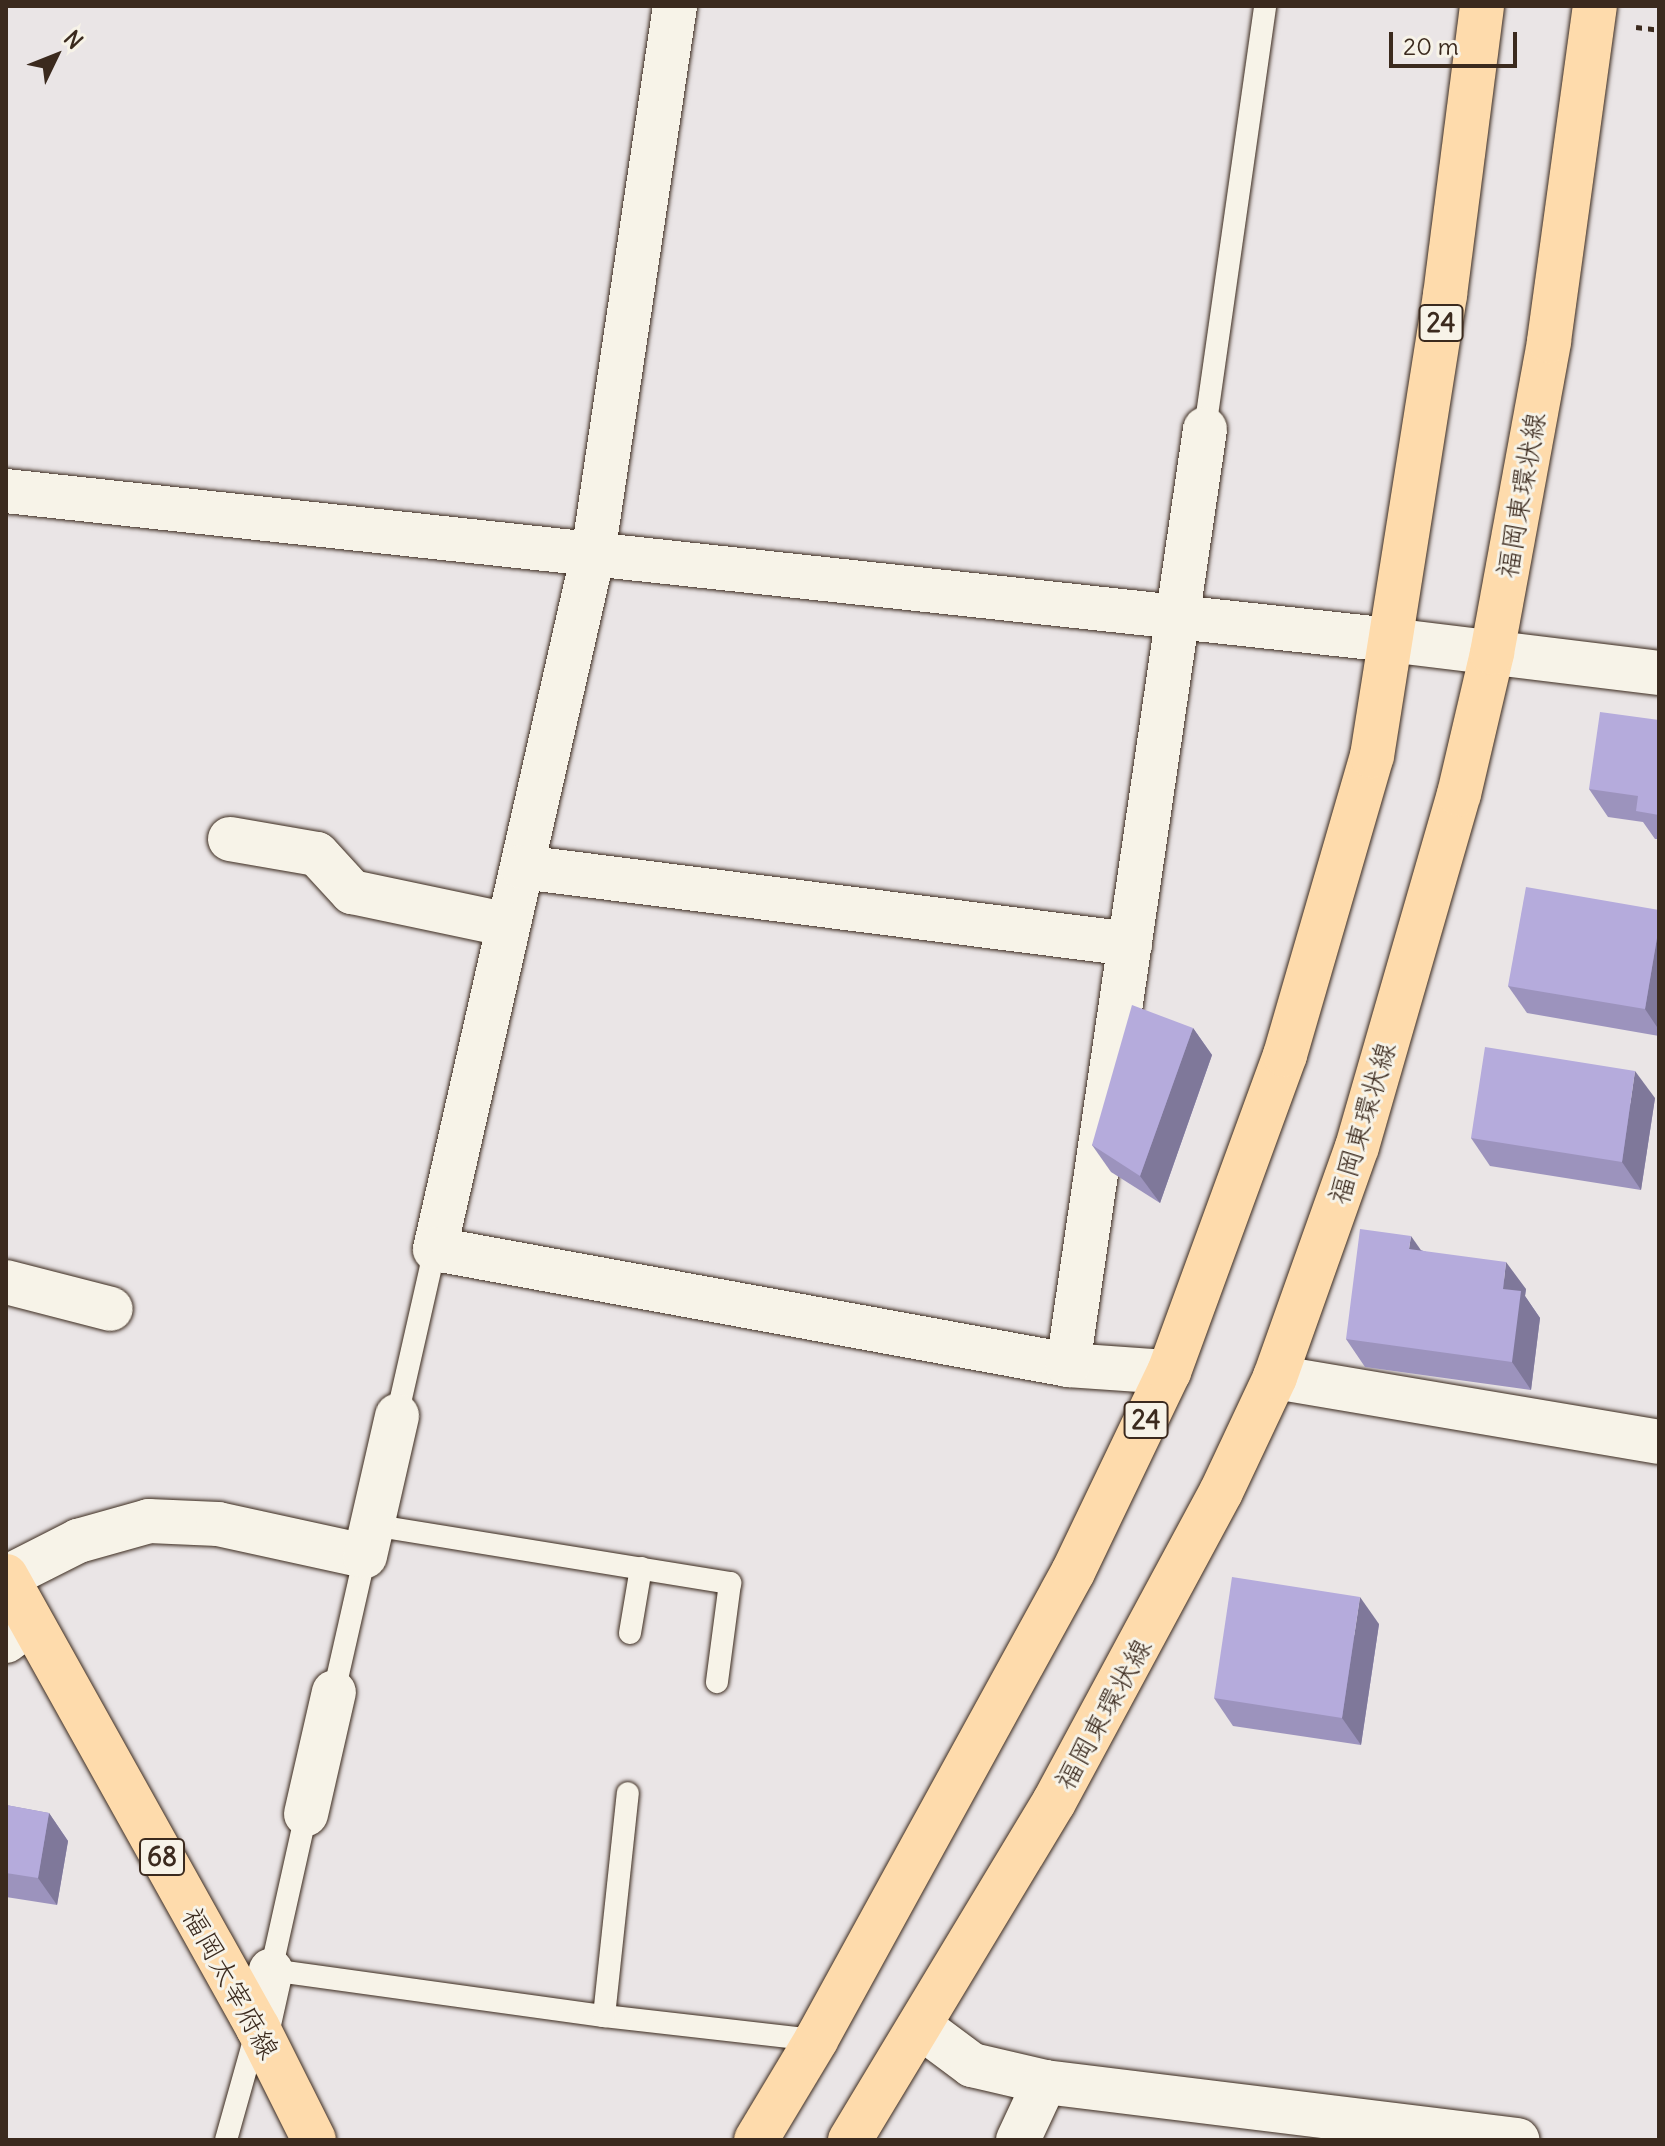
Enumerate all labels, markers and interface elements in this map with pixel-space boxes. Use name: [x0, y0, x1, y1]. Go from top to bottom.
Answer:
north arrow: [16, 16, 96, 96]
scale bar: [1393, 16, 1521, 66]
text: N: [58, 25, 89, 55]
text: 20 m: [1403, 31, 1459, 61]
road number: 24: [1417, 301, 1465, 345]
street label: 福岡東環状線: [1490, 409, 1552, 581]
street label: 福岡東環状線: [1321, 1038, 1403, 1208]
road number: 24: [1122, 1398, 1170, 1442]
street label: 福岡東環状線: [1048, 1632, 1158, 1796]
road number: 68: [138, 1835, 186, 1879]
street label: 福岡太宰府線: [176, 1901, 286, 2065]

